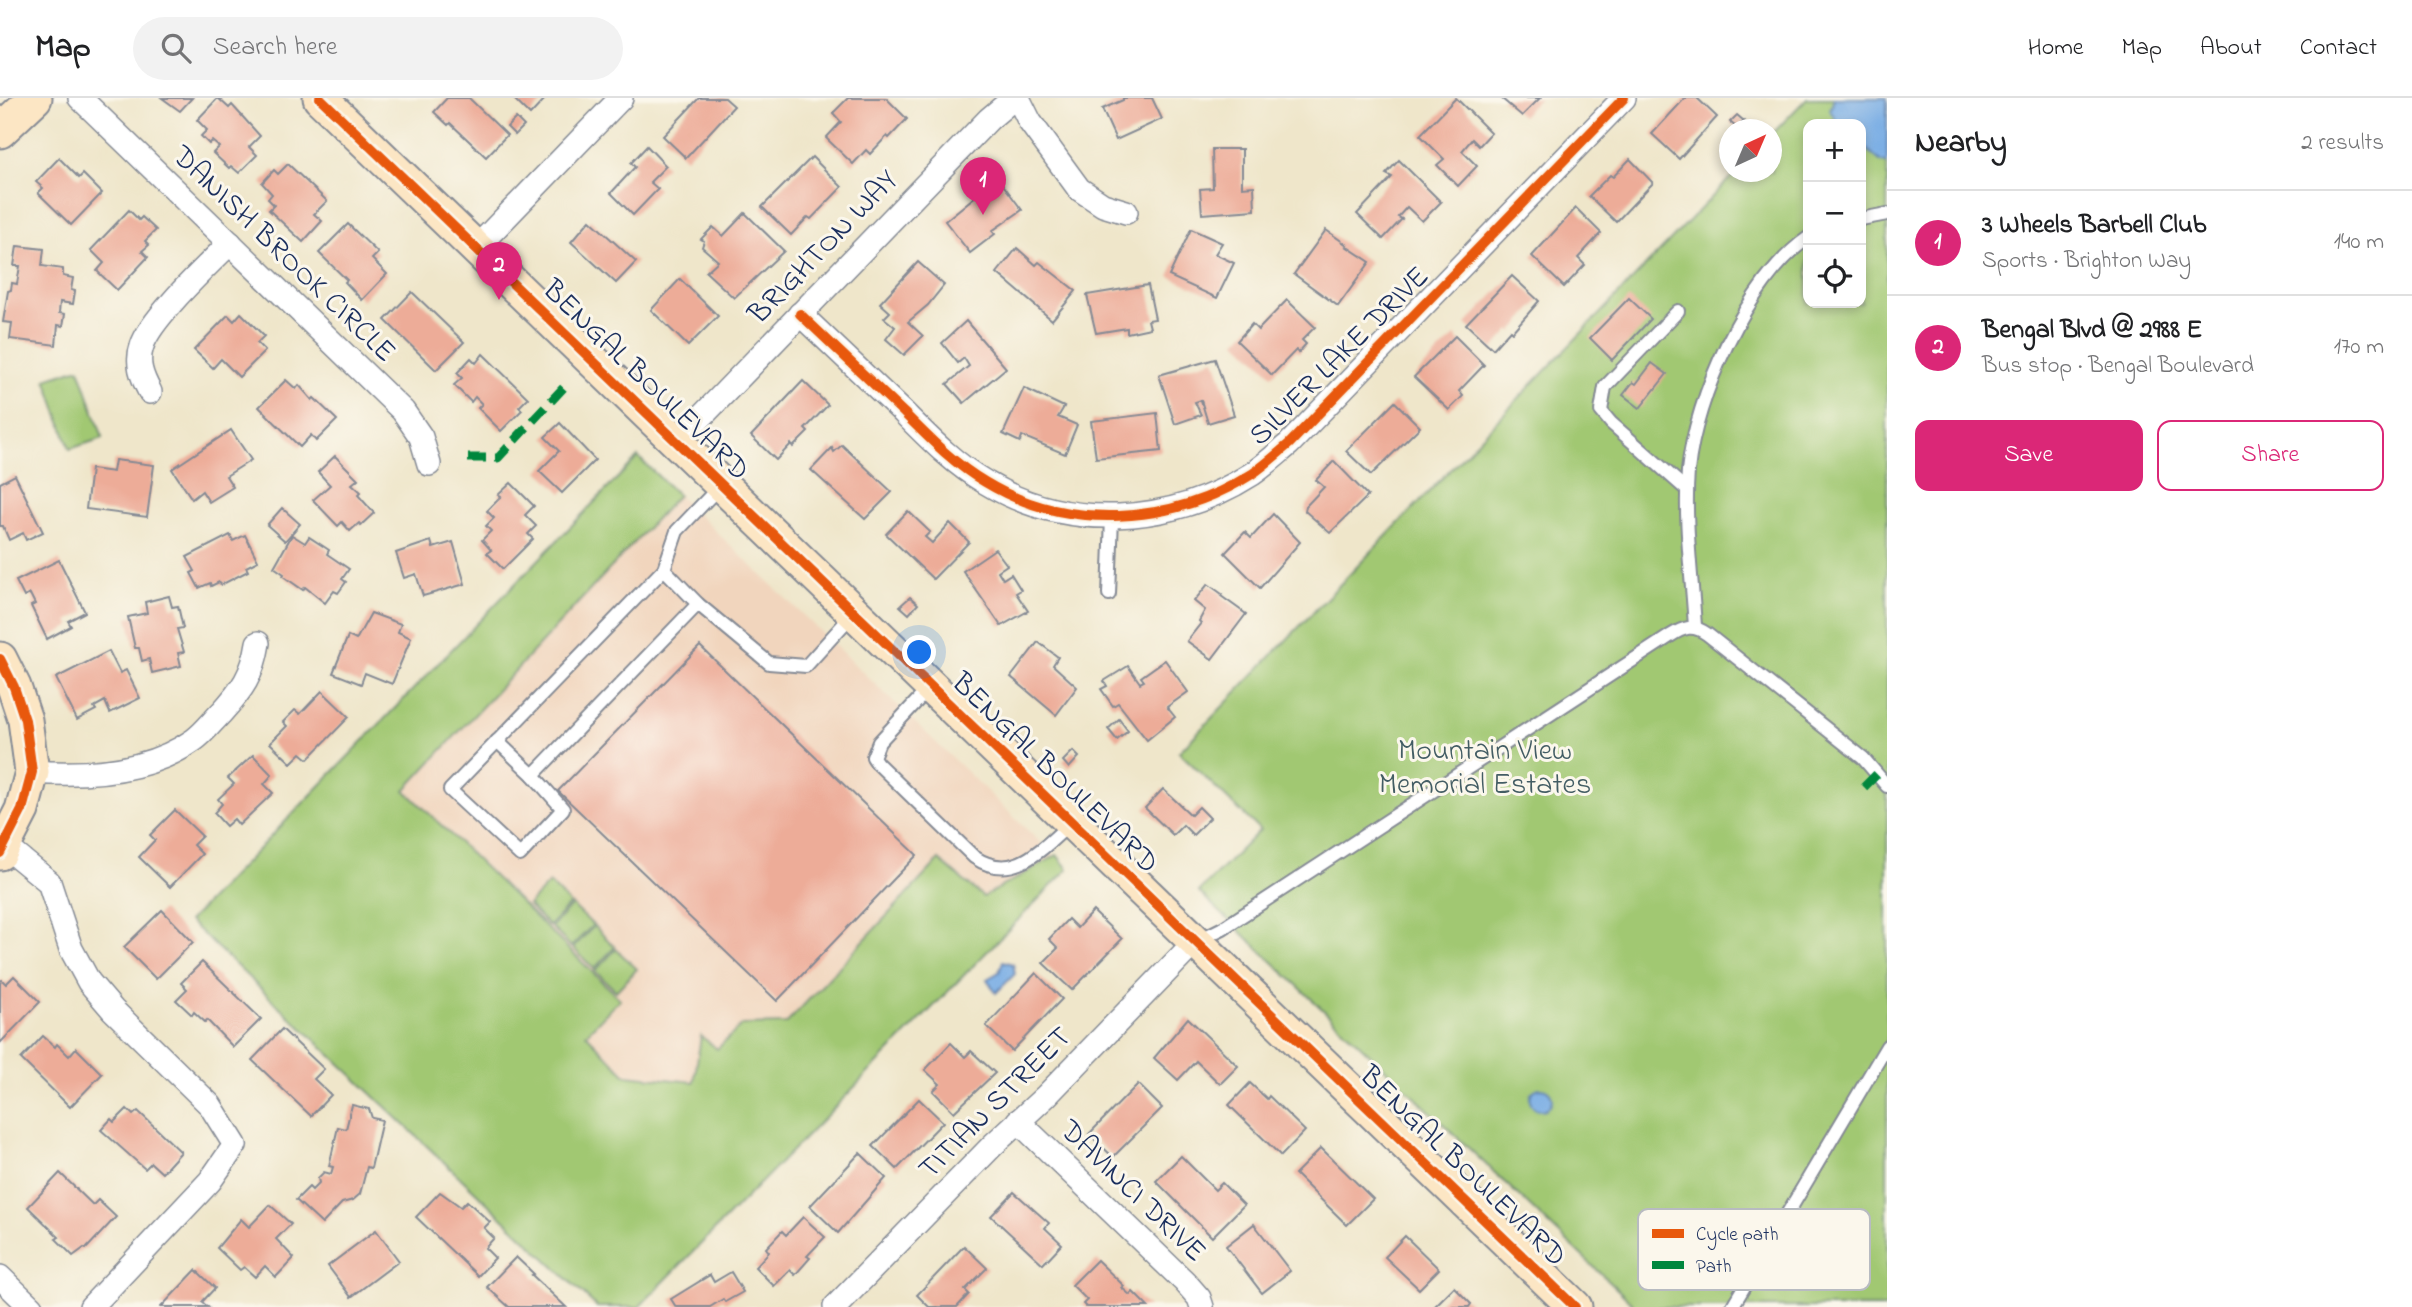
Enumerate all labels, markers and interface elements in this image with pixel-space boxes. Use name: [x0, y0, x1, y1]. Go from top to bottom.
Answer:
search box: [133, 17, 623, 80]
text: Map: [35, 24, 91, 72]
icon: search: [157, 29, 195, 67]
text: Search here: [213, 29, 337, 67]
text: Home: [2028, 31, 2084, 66]
text: Map: [2122, 31, 2162, 66]
text: About: [2200, 31, 2262, 66]
text: Contact: [2300, 31, 2377, 66]
north arrow: [1719, 119, 1782, 182]
map controls: [1803, 119, 1866, 308]
button: +: [1803, 119, 1866, 182]
text: Nearby: [1915, 122, 2007, 166]
text: 2 results: [2301, 127, 2384, 160]
street label: DANISH BROOK CIRCLE: [160, 136, 405, 374]
pin: 1: [960, 157, 1006, 215]
street label: BRIGHTON WAY: [738, 161, 910, 336]
button: −: [1803, 182, 1866, 245]
text: 3 Wheels Barbell Club: [1982, 207, 2207, 245]
text: 1: [1934, 226, 1942, 259]
text: 140 m: [2334, 226, 2384, 259]
pin: 2: [476, 242, 522, 300]
button: locate: [1803, 245, 1866, 308]
text: Sports · Brighton Way: [1982, 245, 2191, 278]
street label: SILVER LAKE DRIVE: [1240, 257, 1440, 457]
street label: BENGAL BOULEVARD: [530, 270, 759, 492]
text: Bengal Blvd @ 2988 E: [1982, 312, 2202, 350]
text: 2: [1932, 331, 1944, 364]
text: 170 m: [2334, 331, 2384, 364]
text: Bus stop · Bengal Boulevard: [1982, 350, 2254, 383]
button: Save: [1915, 420, 2143, 491]
button: Share: [2157, 420, 2384, 491]
your location: [902, 635, 936, 669]
street label: BENGAL BOULEVARD: [939, 663, 1168, 885]
park label: Mountain View Memorial Estates: [1379, 730, 1591, 808]
street label: TITIAN STREET: [909, 1017, 1083, 1191]
street label: BENGAL BOULEVARD: [1347, 1056, 1576, 1278]
street label: DAVINCI DRIVE: [1048, 1110, 1215, 1274]
legend: [1638, 1209, 1870, 1290]
text: Cycle path: [1696, 1222, 1778, 1250]
text: Path: [1696, 1254, 1732, 1281]

